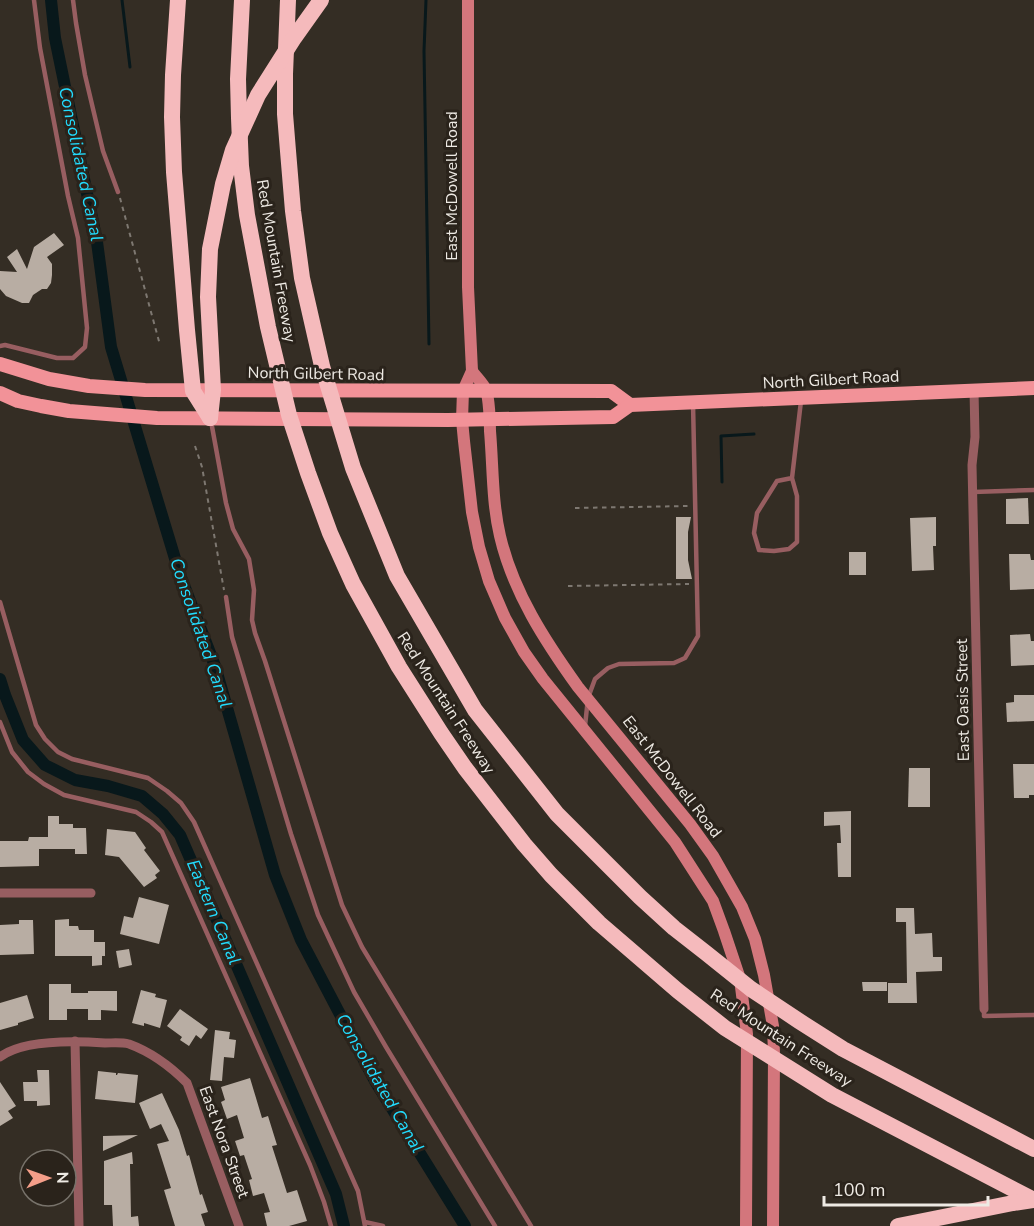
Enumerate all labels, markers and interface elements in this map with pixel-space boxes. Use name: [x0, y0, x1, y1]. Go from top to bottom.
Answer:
water label: Consolidated Canal: [53, 85, 109, 243]
street label: East McDowell Road: [441, 111, 463, 261]
street label: Red Mountain Freeway: [251, 178, 301, 345]
street label: North Gilbert Road: [247, 362, 385, 386]
street label: North Gilbert Road: [762, 365, 900, 395]
water label: Consolidated Canal: [164, 555, 238, 711]
street label: Red Mountain Freeway: [392, 628, 501, 779]
street label: East Oasis Street: [951, 638, 975, 762]
street label: East McDowell Road: [617, 711, 727, 843]
water label: Eastern Canal: [181, 856, 247, 968]
street label: Red Mountain Freeway: [706, 984, 857, 1093]
water label: Consolidated Canal: [330, 1009, 430, 1157]
street label: East Nora Street: [194, 1083, 255, 1201]
north arrow: [18, 1148, 78, 1208]
scale bar: [824, 1169, 988, 1207]
text: N: [51, 1172, 73, 1184]
text: 100 m: [833, 1178, 885, 1202]

